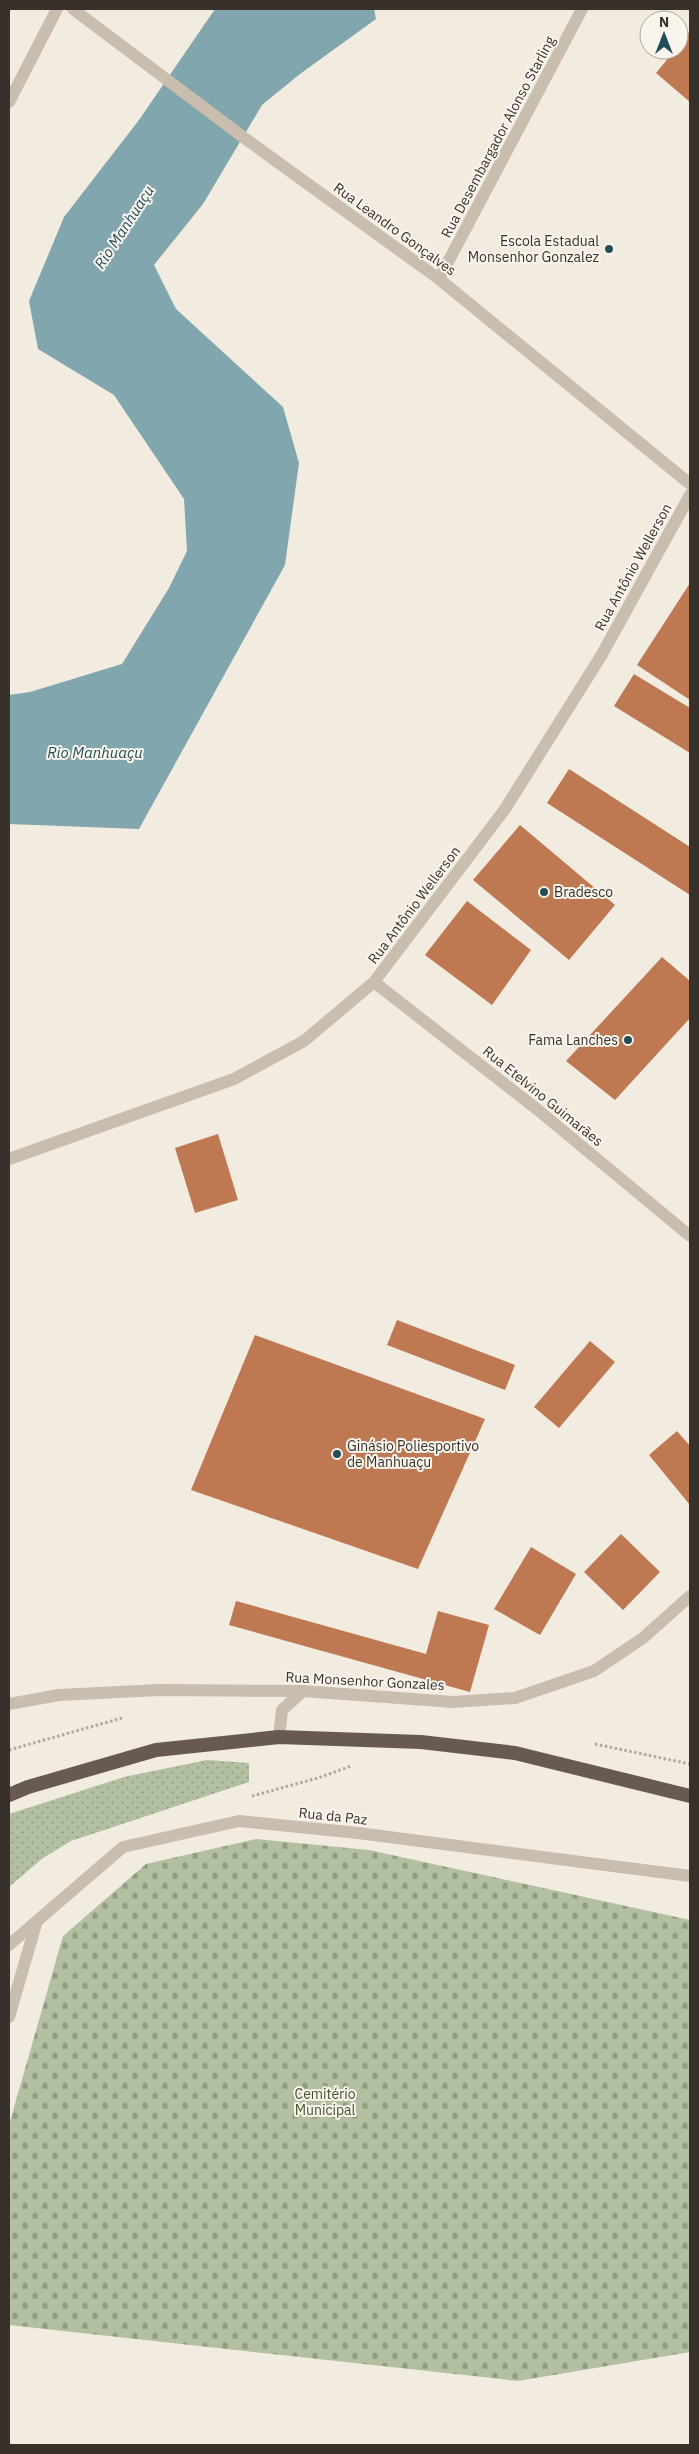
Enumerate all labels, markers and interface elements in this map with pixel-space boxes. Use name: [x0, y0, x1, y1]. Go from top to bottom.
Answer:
north arrow: [639, 10, 689, 60]
text: N: [659, 13, 669, 31]
street label: Rua Desembargador Alonso Starling: [437, 32, 559, 241]
street label: Rua Leandro Gonçalves: [330, 179, 460, 280]
water label: Rio Manhuaçu: [90, 182, 158, 272]
place label: Escola Estadual Monsenhor Gonzalez: [468, 232, 600, 266]
marker: Escola Estadual Monsenhor Gonzalez: [603, 243, 615, 255]
street label: Rua Antônio Wellerson: [591, 500, 675, 634]
water label: Rio Manhuaçu: [47, 743, 143, 762]
street label: Rua Antônio Wellerson: [364, 843, 464, 967]
place label: Bradesco: [554, 883, 613, 901]
marker: Bradesco: [538, 886, 550, 898]
place label: Fama Lanches: [528, 1031, 618, 1049]
marker: Fama Lanches: [622, 1034, 634, 1046]
street label: Rua Etelvino Guimarães: [479, 1042, 607, 1150]
place label: Ginásio Poliesportivo de Manhuaçu: [347, 1437, 479, 1471]
marker: Ginásio Poliesportivo de Manhuaçu: [331, 1448, 343, 1460]
street label: Rua Monsenhor Gonzales: [285, 1668, 445, 1694]
street label: Rua da Paz: [298, 1803, 369, 1829]
park label: Cemitério Municipal: [294, 2085, 356, 2119]

